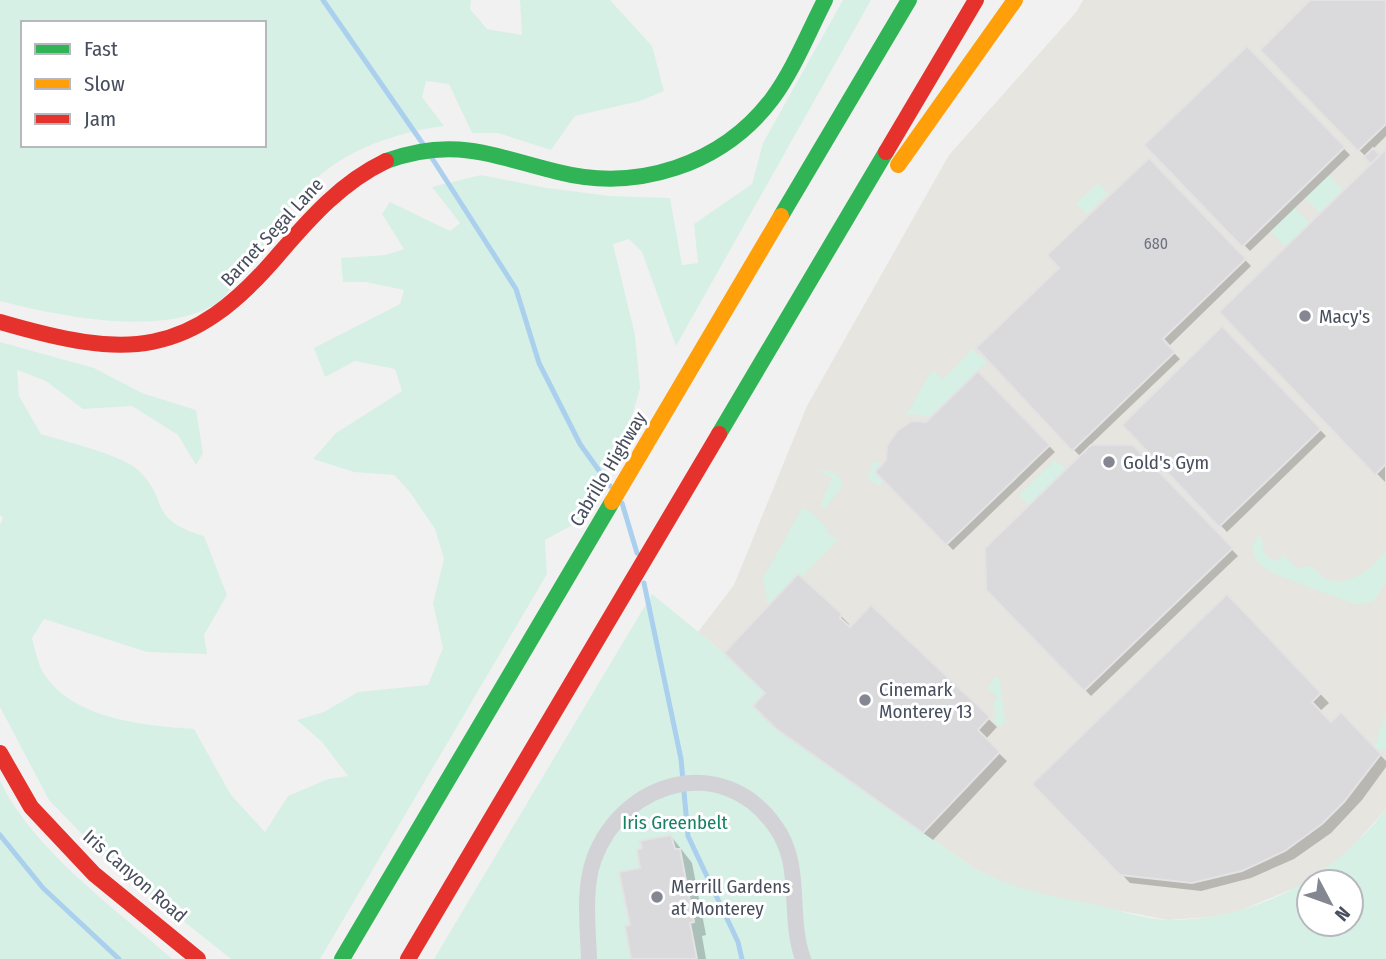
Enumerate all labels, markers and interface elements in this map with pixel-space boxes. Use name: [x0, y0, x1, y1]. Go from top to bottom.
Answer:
legend: [21, 21, 266, 147]
text: Fast: [84, 36, 118, 62]
text: Slow: [84, 71, 125, 97]
text: Jam: [84, 106, 116, 132]
street label: Barnet Segal Lane: [216, 173, 328, 291]
house number: 680: [1144, 234, 1168, 253]
place label: Macy's: [1319, 305, 1370, 328]
marker: Macy's: [1297, 308, 1313, 324]
street label: Cabrillo Highway: [565, 407, 652, 530]
place label: Gold's Gym: [1123, 451, 1209, 474]
marker: Gold's Gym: [1101, 454, 1117, 470]
place label: Cinemark Monterey 13: [879, 678, 972, 723]
marker: Cinemark Monterey 13: [857, 692, 873, 708]
park label: Iris Greenbelt: [622, 811, 729, 834]
street label: Iris Canyon Road: [78, 825, 192, 927]
north arrow: [1295, 868, 1365, 938]
place label: Merrill Gardens at Monterey: [671, 875, 790, 920]
marker: Merrill Gardens at Monterey: [649, 889, 665, 905]
text: N: [1330, 902, 1355, 926]

